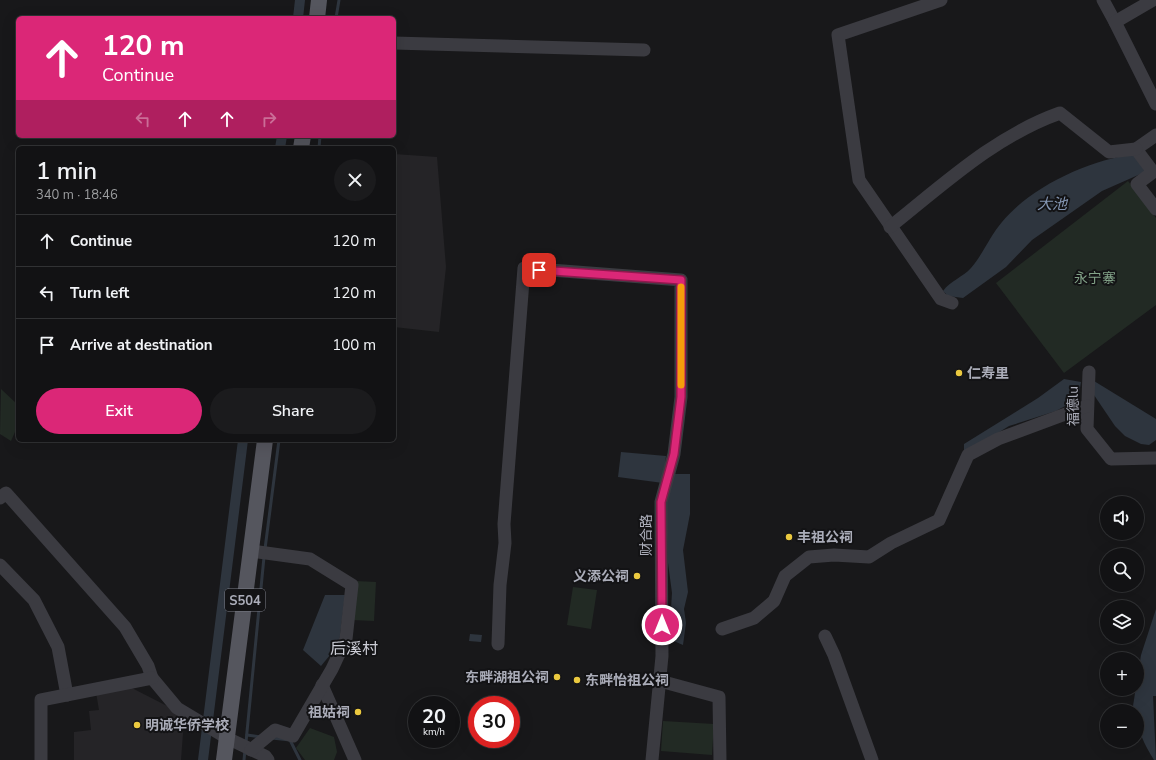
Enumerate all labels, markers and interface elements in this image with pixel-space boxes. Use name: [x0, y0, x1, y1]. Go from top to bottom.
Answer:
text: 120 m: [102, 27, 185, 65]
icon: ahead: [36, 32, 88, 84]
text: Continue: [102, 63, 174, 87]
icon: left: [132, 108, 154, 130]
icon: ahead: [174, 108, 196, 130]
icon: ahead: [216, 108, 238, 130]
icon: right: [258, 108, 280, 130]
text: 1 min: [36, 155, 97, 187]
button: close: [334, 159, 376, 201]
text: 340 m · 18:46: [36, 186, 118, 204]
water label: 大池: [1037, 194, 1069, 214]
icon: ahead: [36, 230, 58, 252]
text: Continue: [70, 231, 132, 251]
text: 120 m: [332, 231, 376, 251]
pin: [522, 253, 556, 287]
icon: arrive: [528, 259, 550, 281]
park label: 永宁寨: [1074, 269, 1116, 288]
icon: left: [36, 282, 58, 304]
text: Turn left: [70, 283, 129, 303]
text: 120 m: [332, 283, 376, 303]
icon: arrive: [36, 334, 58, 356]
text: Arrive at destination: [70, 335, 213, 355]
text: 100 m: [332, 335, 376, 355]
place label: 仁寿里: [967, 364, 1009, 383]
marker: 仁寿里: [954, 368, 964, 378]
street label: 福德lu: [1064, 386, 1083, 426]
button: Exit: [36, 388, 202, 434]
button: Share: [210, 388, 376, 434]
map controls: [1100, 496, 1144, 748]
button: sound: [1100, 496, 1144, 540]
street label: 财合路: [637, 514, 656, 556]
place label: 丰祖公祠: [797, 528, 853, 547]
marker: 丰祖公祠: [784, 532, 794, 542]
button: search: [1100, 548, 1144, 592]
place label: 义添公祠: [573, 567, 629, 586]
marker: 义添公祠: [632, 571, 642, 581]
road number: S504: [225, 589, 265, 611]
button: layers: [1100, 600, 1144, 644]
position arrow: [641, 604, 683, 646]
district label: 后溪村: [330, 638, 378, 660]
button: +: [1100, 652, 1144, 696]
place label: 东畔湖祖公祠: [465, 668, 549, 687]
place label: 东畔怡祖公祠: [585, 671, 669, 690]
marker: 东畔湖祖公祠: [552, 672, 562, 682]
marker: 东畔怡祖公祠: [572, 675, 582, 685]
speed limit sign: 30: [468, 696, 520, 748]
place label: 祖姑祠: [308, 703, 350, 722]
text: 20: [422, 703, 446, 730]
button: −: [1100, 704, 1144, 748]
marker: 祖姑祠: [353, 707, 363, 717]
place label: 明诚华侨学校: [145, 716, 229, 735]
marker: 明诚华侨学校: [132, 720, 142, 730]
text: km/h: [423, 725, 445, 739]

